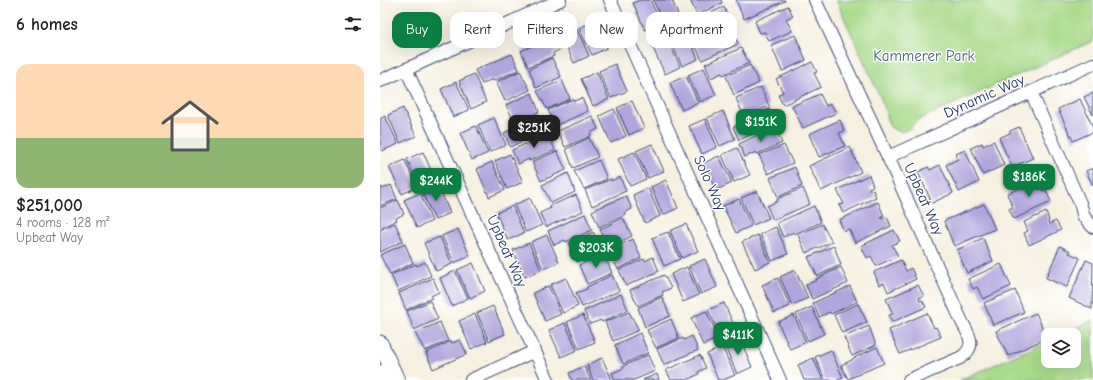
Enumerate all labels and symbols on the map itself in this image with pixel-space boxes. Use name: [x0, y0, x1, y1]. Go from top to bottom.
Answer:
park label: Kammerer Park: [873, 47, 975, 65]
street label: Dynamic Way: [941, 70, 1028, 122]
pin: $151K: [733, 109, 789, 143]
pin: $251K: [506, 115, 562, 149]
street label: Solo Way: [690, 152, 730, 214]
street label: Upbeat Way: [900, 160, 948, 238]
pin: $186K: [1001, 164, 1057, 198]
pin: $244K: [408, 168, 464, 202]
street label: Upbeat Way: [483, 212, 531, 290]
pin: $203K: [568, 235, 624, 269]
pin: $411K: [710, 322, 766, 356]

